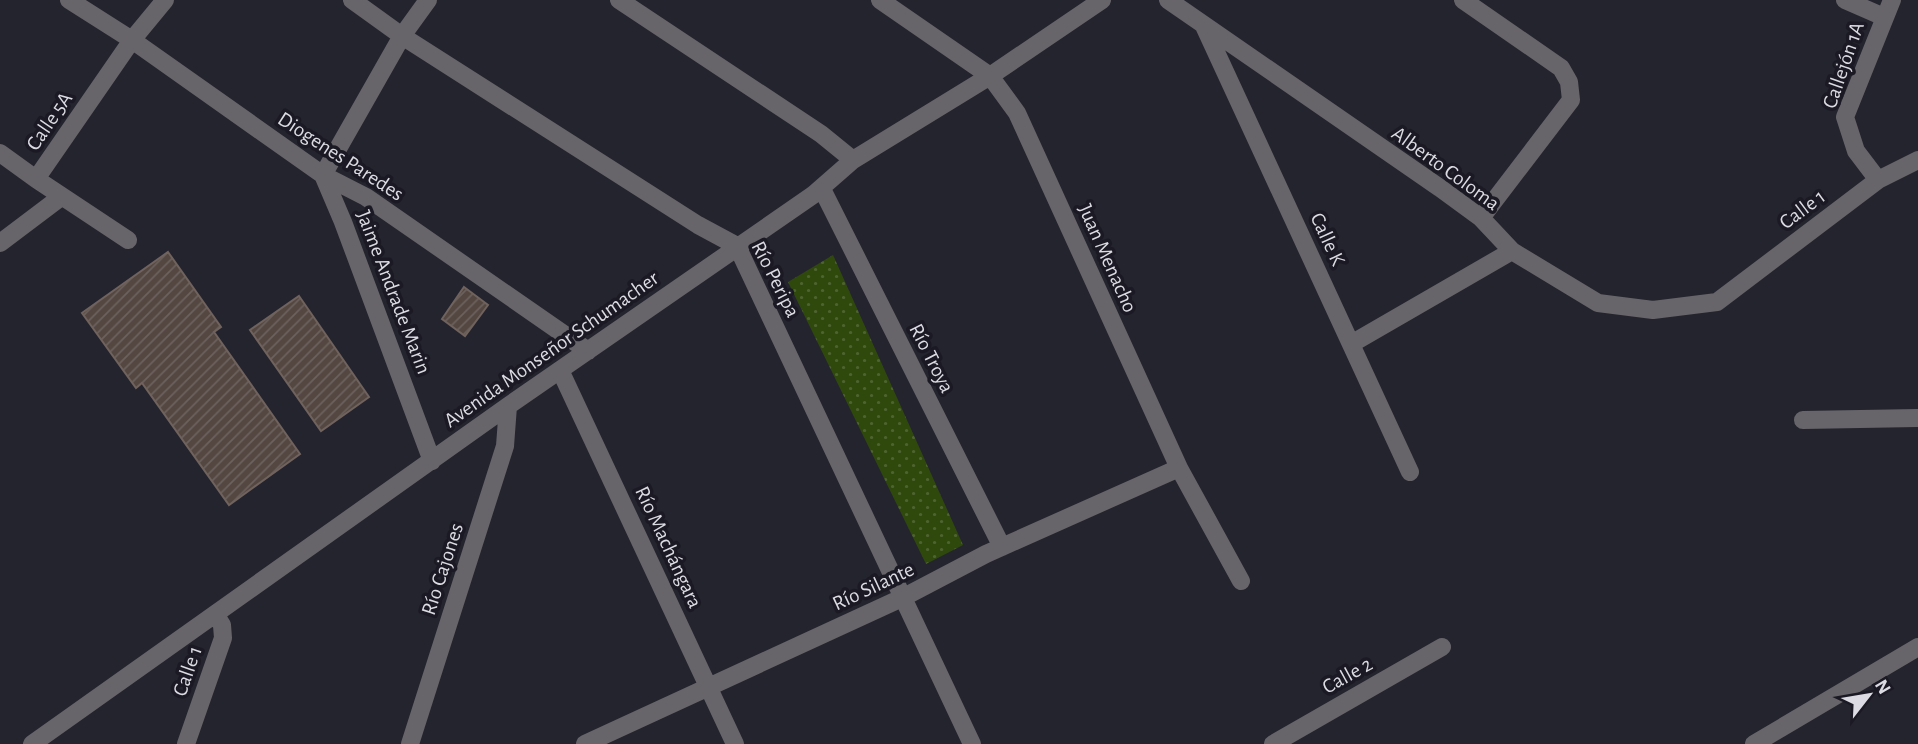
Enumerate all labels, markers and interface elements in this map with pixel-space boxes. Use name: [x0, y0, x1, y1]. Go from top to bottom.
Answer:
street label: Callejón 1A: [1819, 19, 1868, 111]
street label: Calle 5A: [23, 88, 76, 154]
street label: Diogenes Paredes: [274, 108, 407, 205]
street label: Alberto Coloma: [1388, 122, 1504, 215]
street label: Calle 1: [1775, 186, 1829, 233]
street label: Juan Menacho: [1074, 201, 1141, 316]
street label: Jaime Andrade Marin: [353, 208, 434, 377]
street label: Calle K: [1306, 210, 1349, 269]
street label: Río Peripa: [747, 238, 804, 321]
street label: Avenida Monseñor Schumacher: [440, 267, 663, 432]
street label: Río Troya: [905, 320, 958, 396]
street label: Río Machángara: [631, 483, 706, 612]
street label: Río Cajones: [418, 521, 467, 618]
street label: Río Silante: [829, 559, 917, 614]
street label: Calle 1: [169, 643, 206, 699]
street label: Calle 2: [1319, 653, 1376, 698]
north arrow: [1834, 660, 1904, 730]
text: N: [1871, 676, 1894, 698]

